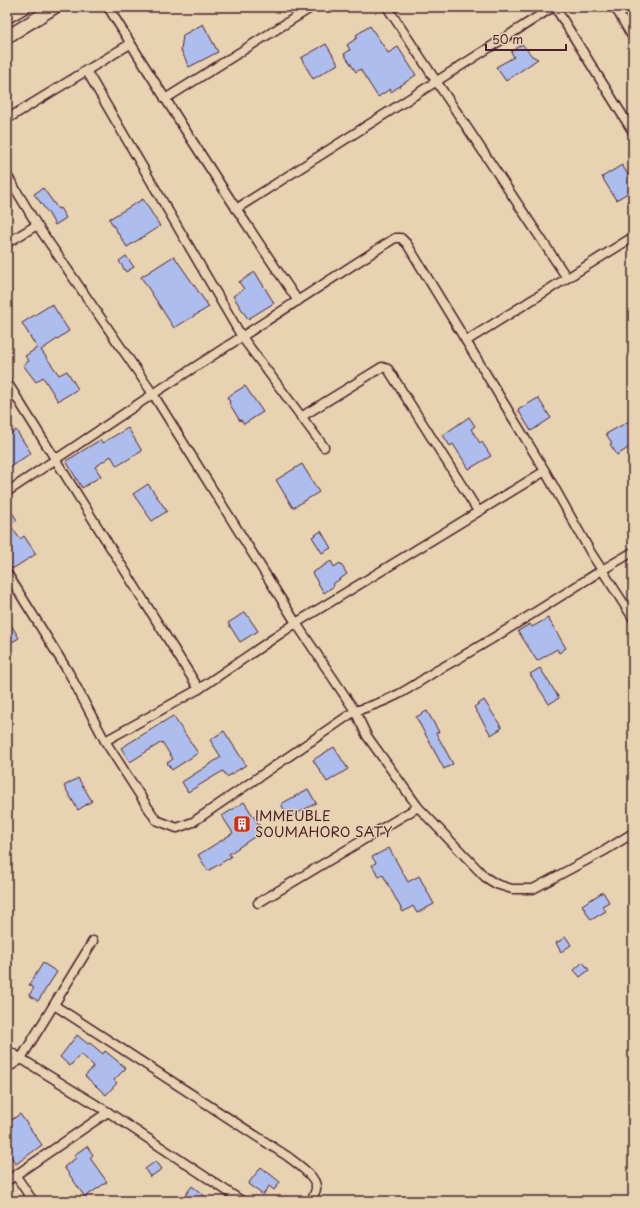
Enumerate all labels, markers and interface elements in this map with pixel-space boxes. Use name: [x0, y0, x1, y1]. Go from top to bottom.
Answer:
scale bar: [486, 26, 566, 52]
text: 50 m: [492, 30, 523, 48]
place label: IMMEUBLE SOUMAHORO SATY: [255, 805, 392, 842]
building icon: IMMEUBLE SOUMAHORO SATY: [232, 814, 252, 834]

